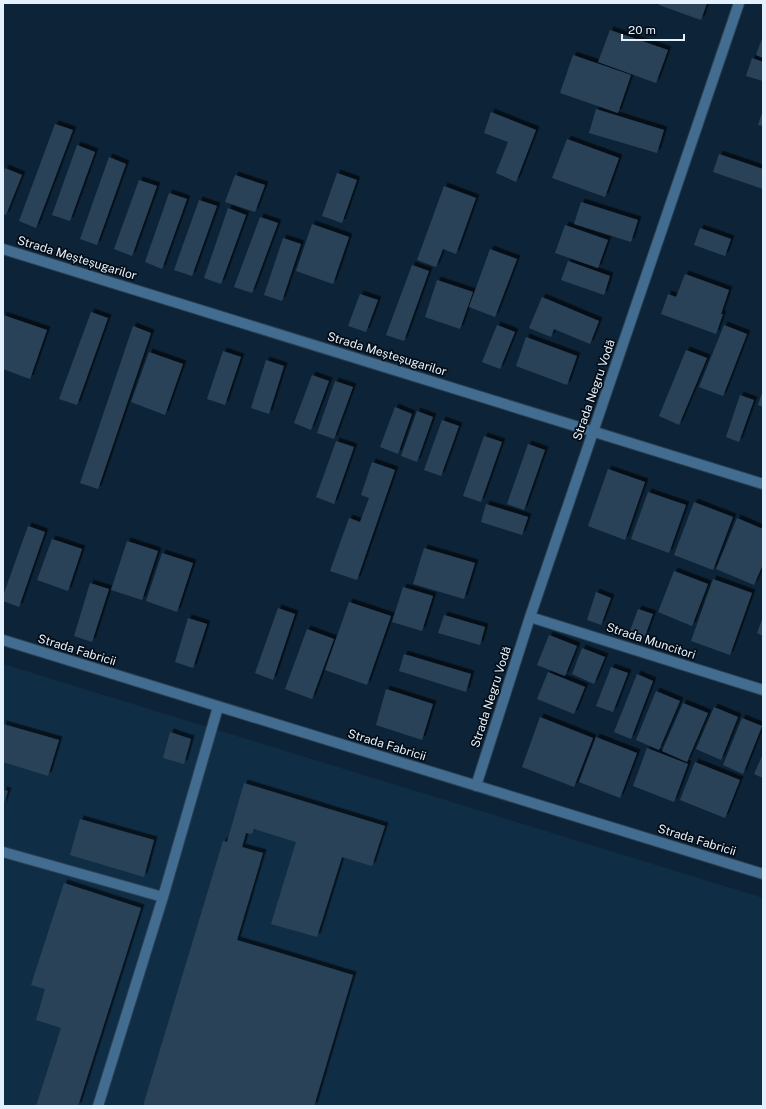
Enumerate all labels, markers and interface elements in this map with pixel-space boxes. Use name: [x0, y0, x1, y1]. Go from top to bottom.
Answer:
scale bar: [622, 16, 684, 42]
text: 20 m: [628, 23, 656, 37]
street label: Strada Meșteșugarilor: [16, 233, 139, 283]
street label: Strada Meșteșugarilor: [326, 329, 449, 379]
street label: Strada Negru Vodă: [570, 338, 618, 442]
street label: Strada Muncitori: [604, 620, 698, 662]
street label: Strada Fabricii: [36, 631, 118, 669]
street label: Strada Negru Vodă: [468, 644, 514, 750]
street label: Strada Fabricii: [346, 726, 428, 764]
street label: Strada Fabricii: [656, 821, 738, 859]

